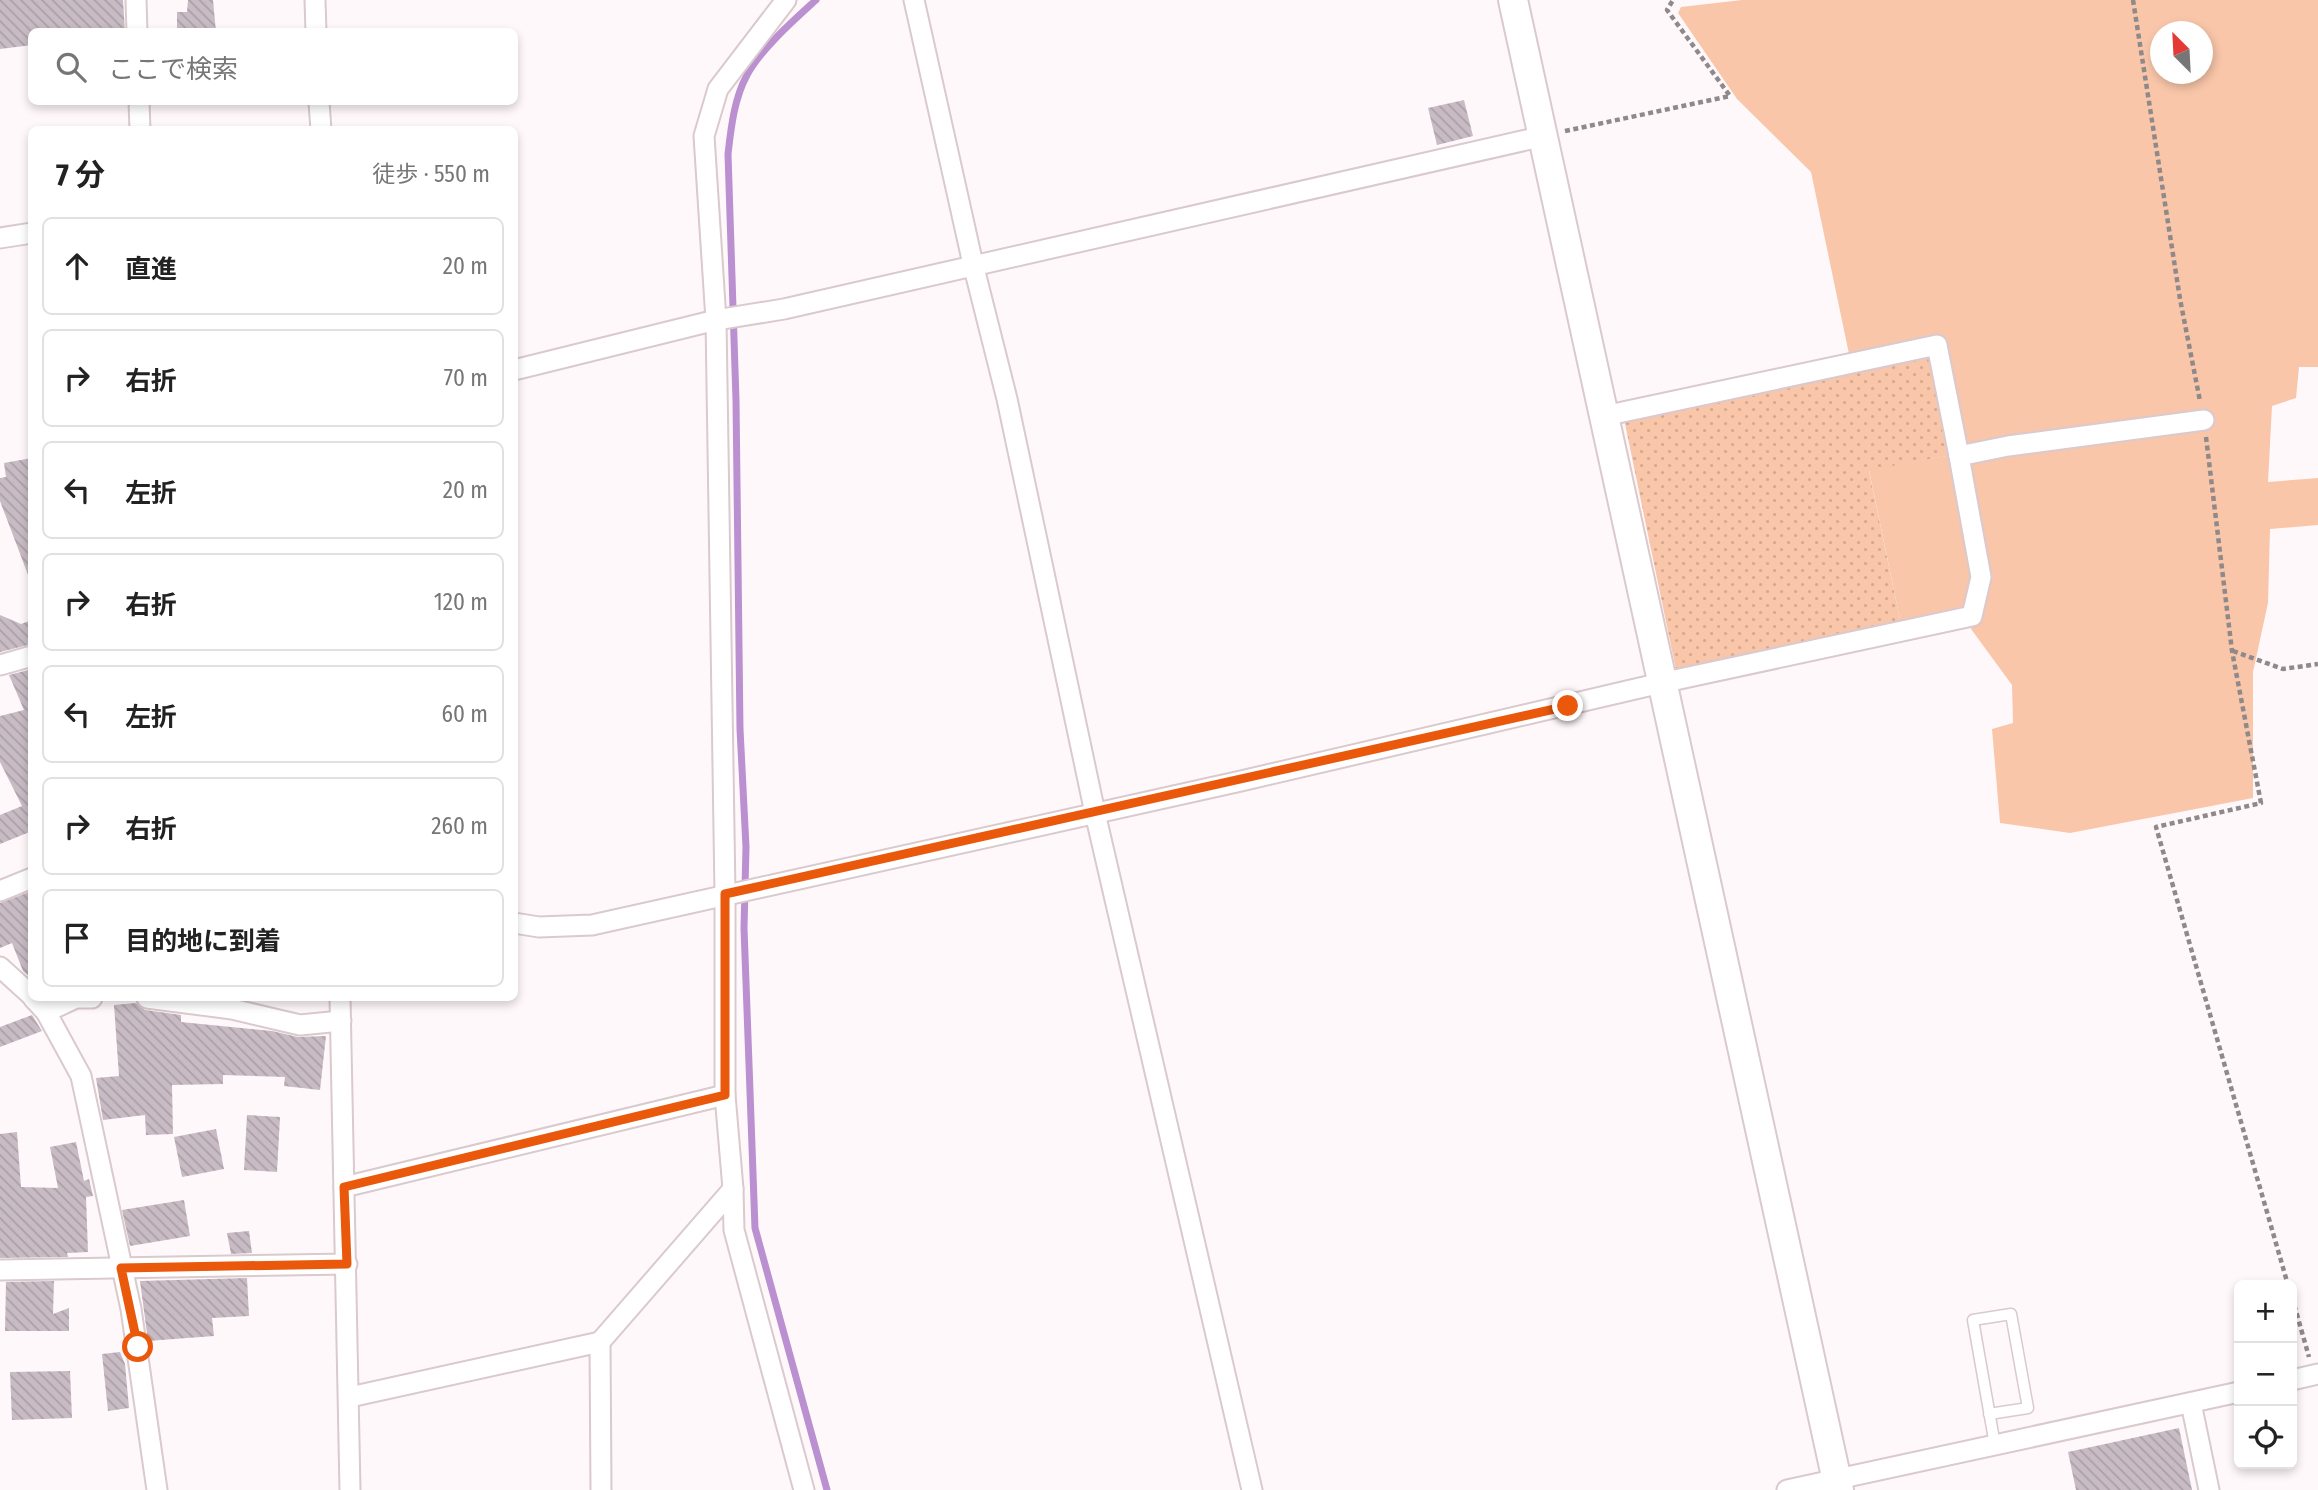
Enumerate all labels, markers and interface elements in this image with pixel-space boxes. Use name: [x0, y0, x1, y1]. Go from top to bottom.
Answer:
north arrow: [2150, 21, 2213, 84]
search box: [28, 28, 518, 105]
icon: search: [52, 48, 90, 86]
text: ここで検索: [108, 54, 238, 85]
text: 7 分: [56, 157, 105, 193]
text: 徒歩 · 550 m: [372, 160, 490, 188]
icon: ahead: [58, 247, 96, 285]
text: 20 m: [443, 252, 488, 280]
text: 直進: [125, 254, 177, 285]
icon: right: [58, 359, 96, 397]
text: 70 m: [444, 364, 488, 392]
text: 右折: [125, 366, 177, 397]
icon: left: [58, 471, 96, 509]
text: 20 m: [443, 476, 488, 504]
text: 左折: [125, 478, 177, 509]
icon: right: [58, 583, 96, 621]
text: 120 m: [434, 588, 488, 616]
text: 右折: [125, 590, 177, 621]
route end: [1552, 690, 1583, 721]
icon: left: [58, 695, 96, 733]
text: 60 m: [442, 700, 488, 728]
text: 左折: [125, 702, 177, 733]
icon: right: [58, 807, 96, 845]
text: 260 m: [431, 812, 488, 840]
text: 右折: [125, 814, 177, 845]
icon: arrive: [58, 919, 96, 957]
text: 目的地に到着: [125, 926, 281, 957]
map controls: [2234, 1280, 2297, 1469]
button: +: [2234, 1280, 2297, 1343]
route start: [122, 1331, 153, 1362]
button: −: [2234, 1343, 2297, 1406]
button: locate: [2234, 1406, 2297, 1469]

